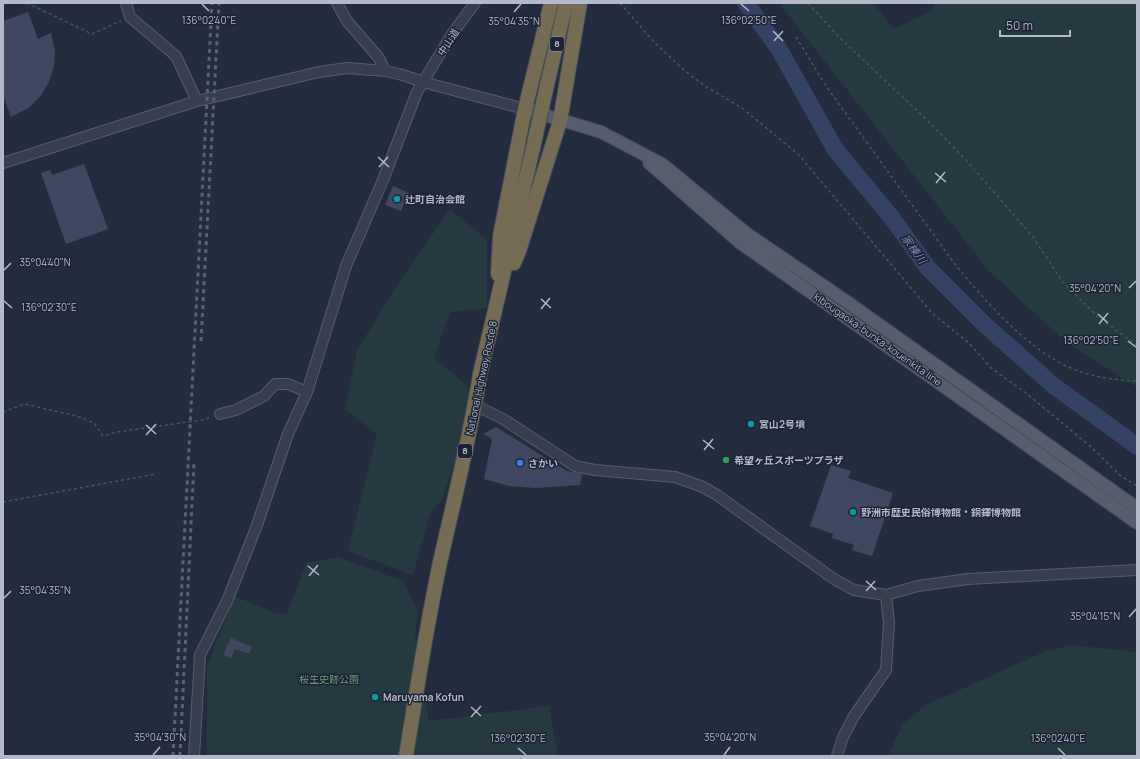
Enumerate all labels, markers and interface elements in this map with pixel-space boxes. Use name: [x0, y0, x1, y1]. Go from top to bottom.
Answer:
scale bar: [1000, 12, 1070, 38]
text: 136°02'40"E: [182, 13, 237, 27]
text: 136°02'50"E: [721, 13, 777, 27]
text: 35°04'35"N: [488, 14, 540, 28]
text: 50 m: [1006, 17, 1033, 34]
street label: 中山道: [434, 26, 462, 58]
road number: 8: [550, 37, 564, 51]
place label: 辻町自治会館: [405, 192, 465, 206]
marker: 辻町自治会館: [392, 194, 402, 204]
water label: 家棟川: [899, 231, 931, 267]
text: 35°04'40"N: [19, 255, 71, 269]
text: 35°04'20"N: [1069, 281, 1121, 295]
street label: kibougaoka-bunka-kouenkita line: [811, 289, 945, 389]
text: 136°02'30"E: [21, 300, 77, 314]
street label: National Highway Route 8: [462, 319, 500, 437]
text: 136°02'50"E: [1063, 333, 1119, 347]
place label: 宮山2号墳: [759, 417, 806, 431]
marker: 宮山2号墳: [746, 419, 756, 429]
road number: 8: [458, 444, 472, 458]
place label: 希望ヶ丘スポーツプラザ: [734, 453, 844, 467]
marker: 希望ヶ丘スポーツプラザ: [721, 455, 731, 465]
place label: さかい: [528, 456, 558, 470]
marker: さかい: [515, 458, 525, 468]
place label: 野洲市歴史民俗博物館・銅鐸博物館: [861, 505, 1021, 519]
marker: 野洲市歴史民俗博物館・銅鐸博物館: [848, 507, 858, 517]
text: 35°04'35"N: [19, 583, 71, 597]
text: 35°04'15"N: [1070, 609, 1120, 623]
park label: 桜生史跡公園: [299, 672, 359, 686]
place label: Maruyama Kofun: [383, 690, 464, 704]
marker: Maruyama Kofun: [370, 692, 380, 702]
text: 35°04'30"N: [134, 730, 186, 744]
text: 35°04'20"N: [704, 730, 756, 744]
text: 136°02'30"E: [490, 731, 546, 745]
text: 136°02'40"E: [1031, 731, 1086, 745]

